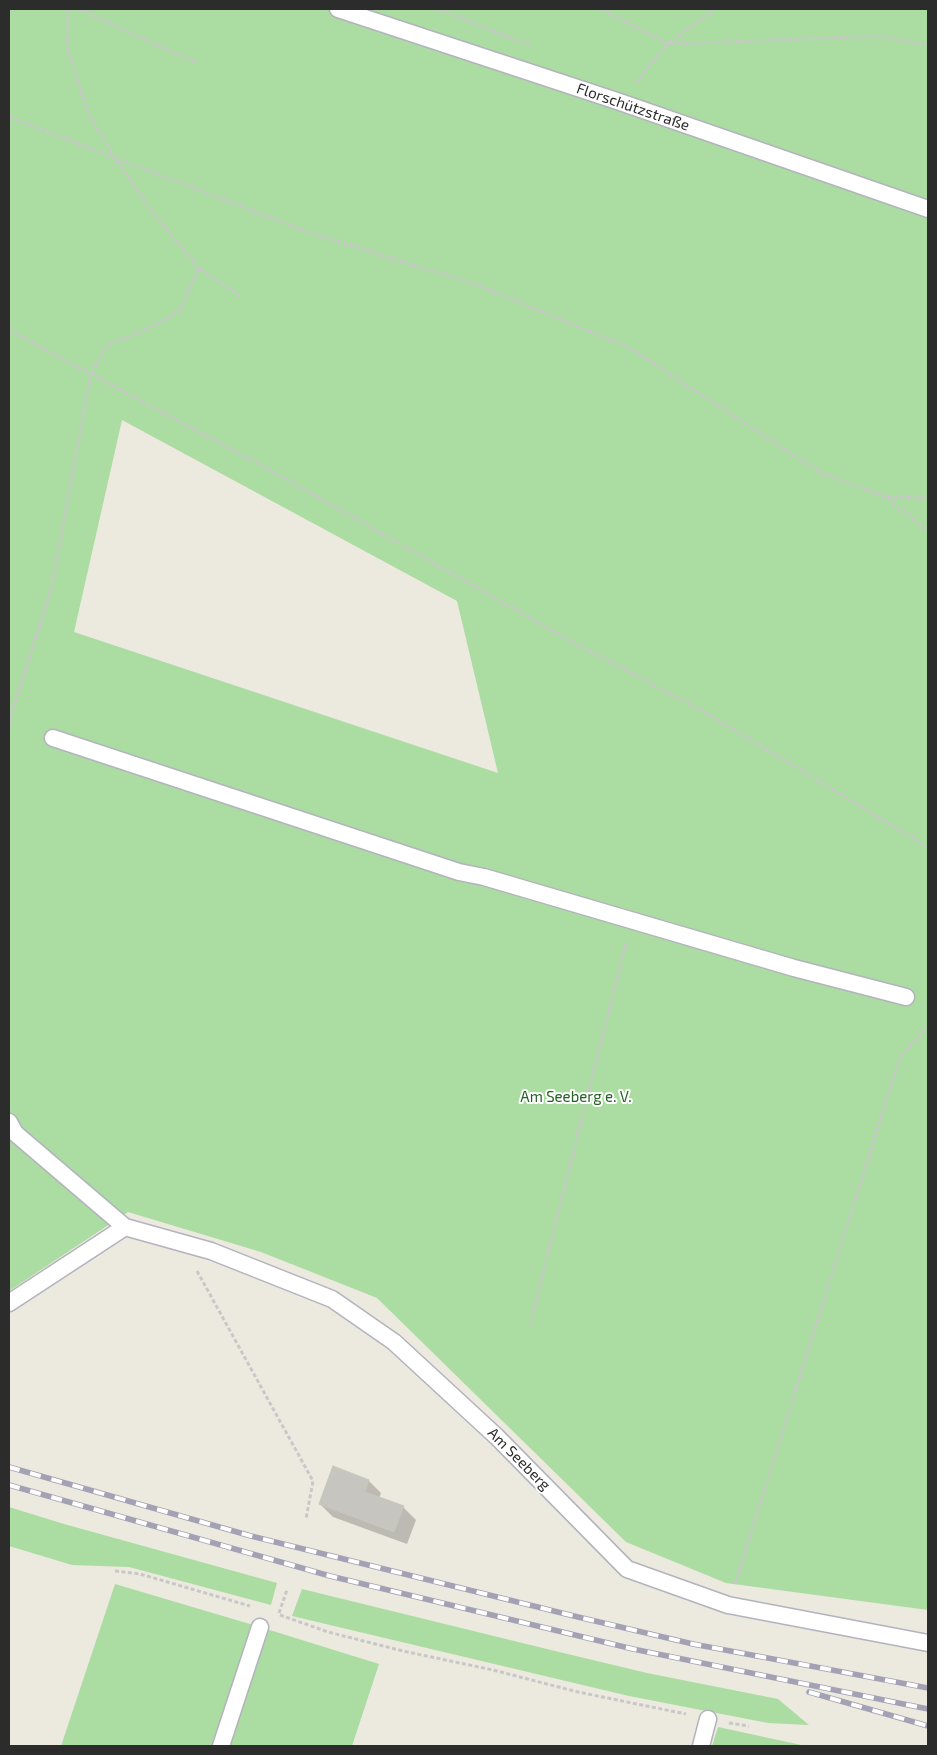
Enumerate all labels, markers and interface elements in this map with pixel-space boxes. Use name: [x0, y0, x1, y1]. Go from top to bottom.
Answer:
street label: Florschützstraße: [574, 79, 692, 135]
park label: Am Seeberg e. V.: [520, 1088, 632, 1106]
street label: Am Seeberg: [484, 1424, 554, 1494]

